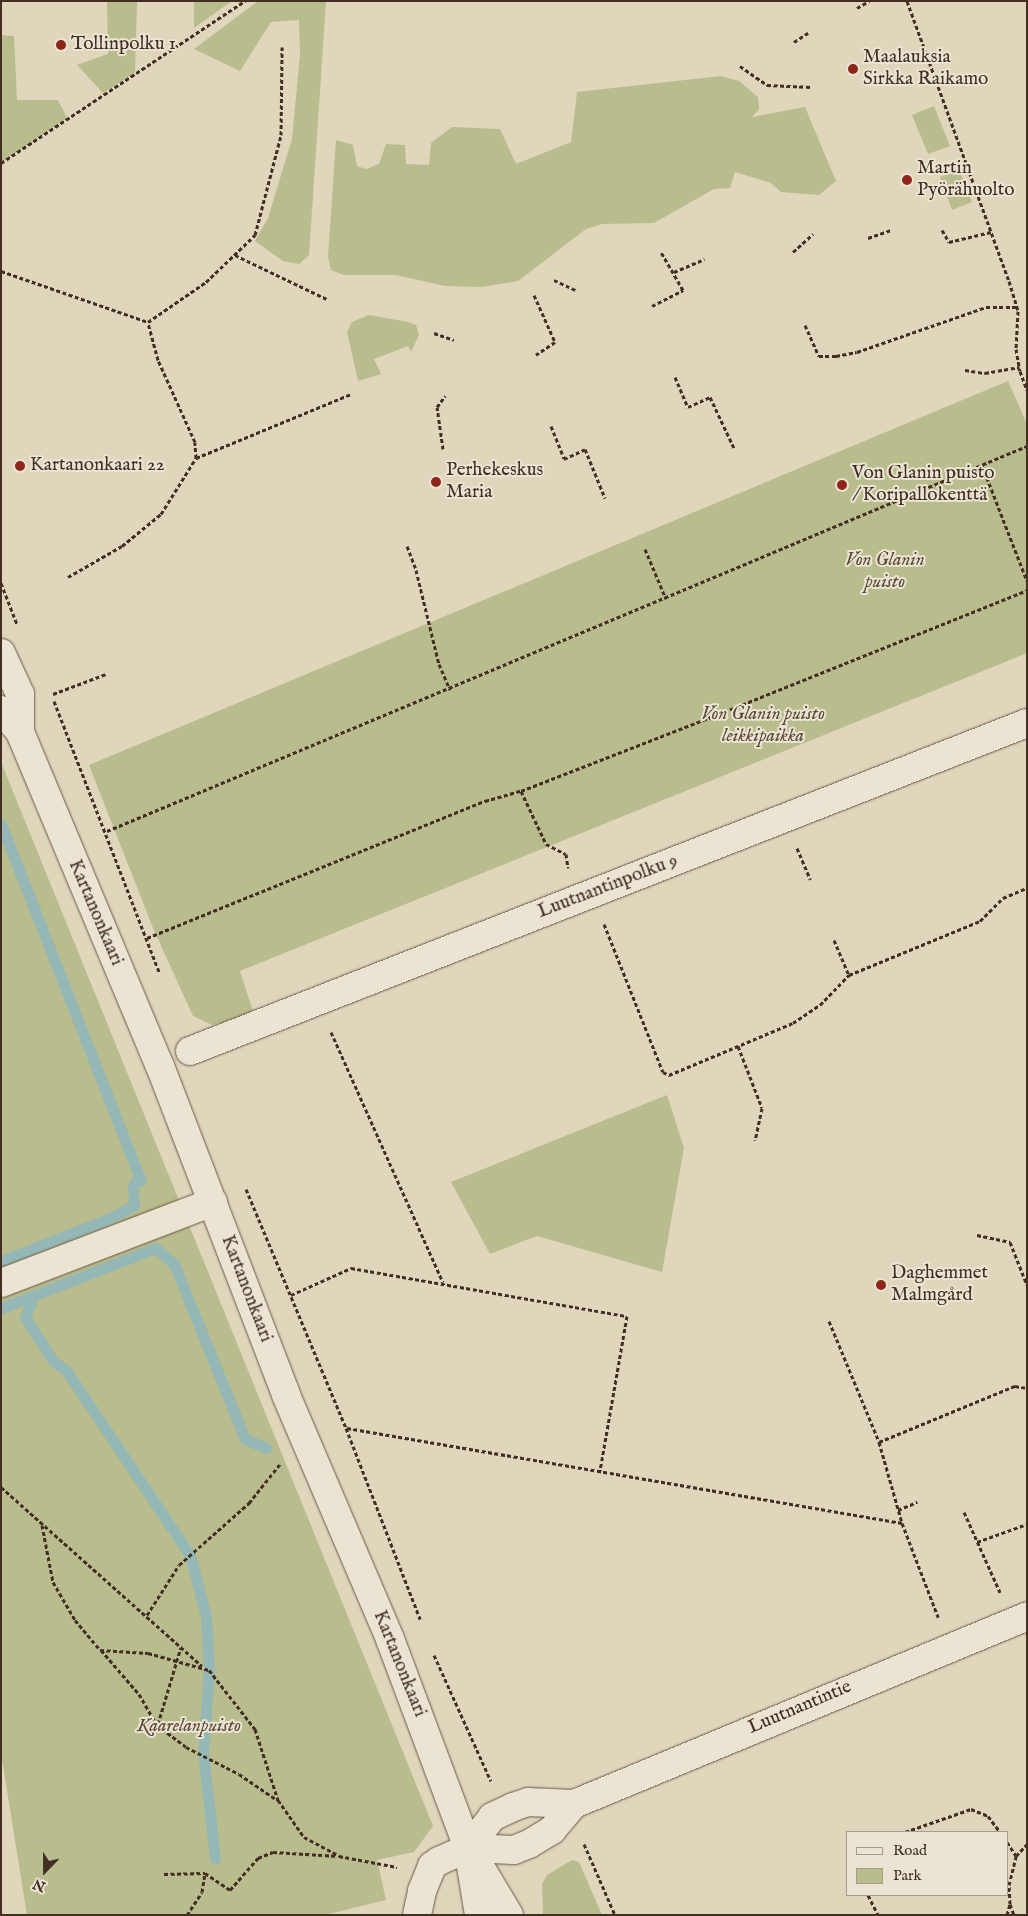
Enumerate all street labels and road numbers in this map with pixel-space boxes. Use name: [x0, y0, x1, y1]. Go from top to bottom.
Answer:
street label: Luutnantinpolku 9: [535, 850, 681, 924]
street label: Kartanonkaari: [62, 857, 128, 969]
street label: Kartanonkaari: [215, 1232, 277, 1346]
street label: Kartanonkaari: [367, 1607, 431, 1721]
street label: Luutnantintie: [745, 1676, 855, 1740]

